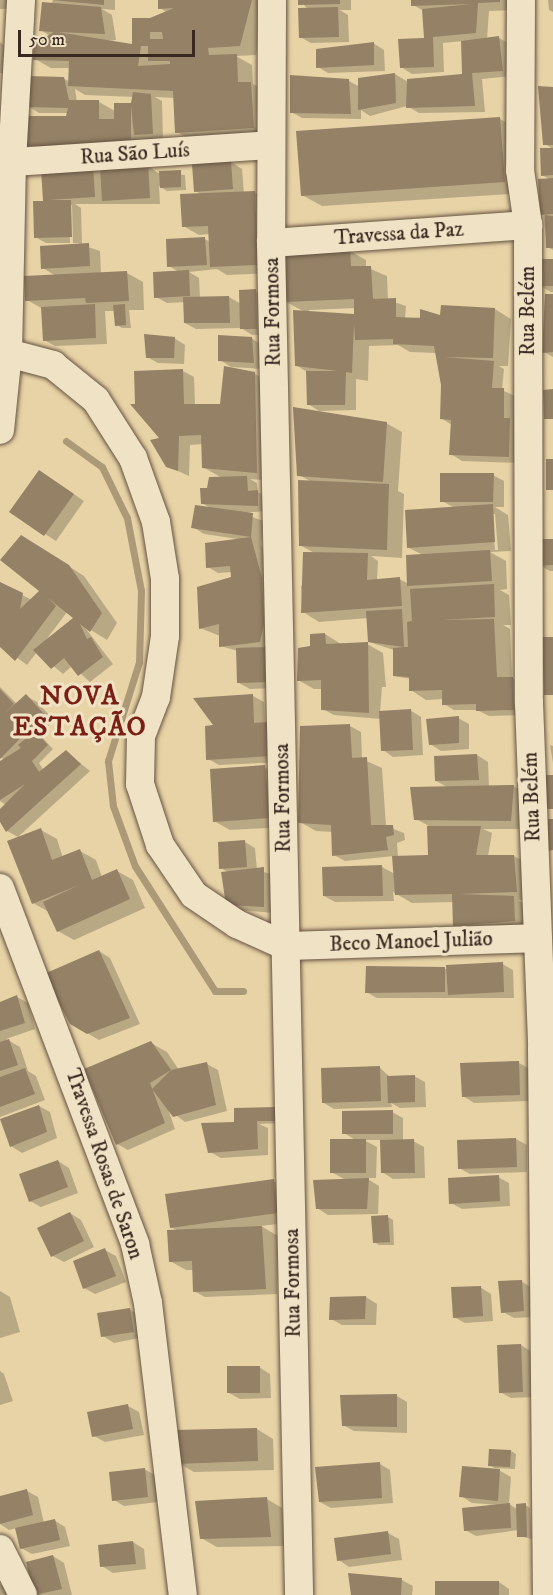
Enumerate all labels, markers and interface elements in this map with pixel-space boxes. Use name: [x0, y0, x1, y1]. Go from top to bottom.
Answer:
scale bar: [21, 18, 198, 56]
text: 50 m: [29, 29, 65, 51]
street label: Rua São Luís: [79, 138, 191, 170]
street label: Travessa da Paz: [333, 217, 465, 251]
street label: Rua Formosa: [259, 257, 287, 367]
street label: Rua Belém: [515, 266, 541, 356]
district label: NOVA ESTAÇÃO: [13, 680, 147, 743]
street label: Rua Formosa: [269, 743, 297, 853]
street label: Rua Belém: [518, 751, 546, 843]
street label: Beco Manoel Julião: [329, 927, 493, 957]
street label: Travessa Rosas de Saron: [60, 1065, 148, 1263]
street label: Rua Formosa: [279, 1228, 307, 1338]

